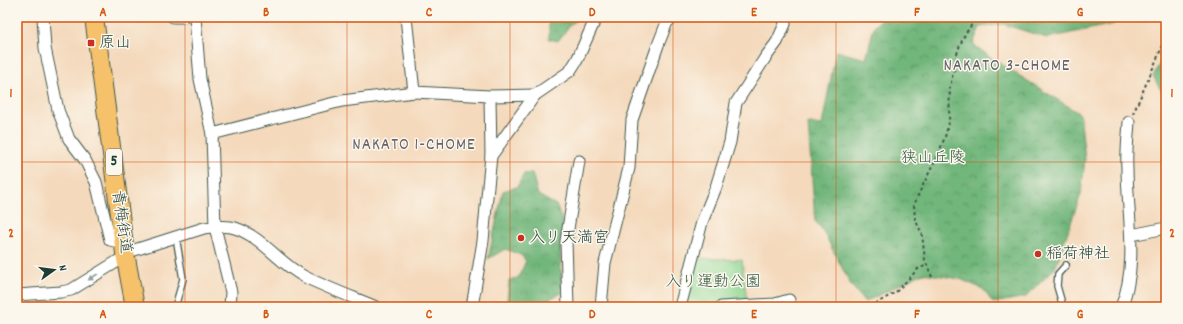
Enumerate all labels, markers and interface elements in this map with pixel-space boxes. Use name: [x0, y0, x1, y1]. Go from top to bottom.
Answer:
text: A: [99, 4, 107, 23]
text: B: [263, 4, 269, 23]
text: C: [426, 4, 433, 23]
text: D: [589, 4, 596, 23]
text: E: [751, 4, 758, 23]
text: F: [914, 4, 920, 23]
text: G: [1077, 4, 1084, 23]
place label: 原山: [99, 32, 131, 55]
marker: 原山: [86, 38, 96, 48]
district label: NAKATO 3-CHOME: [943, 55, 1071, 79]
text: 1: [10, 85, 13, 104]
text: 1: [1171, 85, 1174, 104]
district label: NAKATO 1-CHOME: [352, 134, 476, 158]
park label: 狭山丘陵: [901, 147, 965, 170]
road number: 5: [106, 149, 122, 175]
street label: 青梅街道: [105, 189, 137, 255]
text: 2: [8, 225, 14, 244]
text: 2: [1169, 225, 1175, 244]
place label: 入リ天満宮: [529, 227, 609, 250]
marker: 入リ天満宮: [516, 233, 526, 243]
place label: 稲荷神社: [1046, 243, 1110, 266]
marker: 稲荷神社: [1033, 249, 1043, 259]
north arrow: [34, 250, 74, 290]
text: N: [53, 263, 70, 273]
park label: 入り運動公園: [665, 271, 761, 294]
one-way arrow: [87, 273, 99, 280]
text: A: [99, 306, 107, 324]
text: B: [263, 306, 269, 324]
text: C: [426, 306, 433, 324]
text: D: [589, 306, 596, 324]
text: E: [751, 306, 758, 324]
text: F: [914, 306, 920, 324]
text: G: [1077, 306, 1084, 324]

